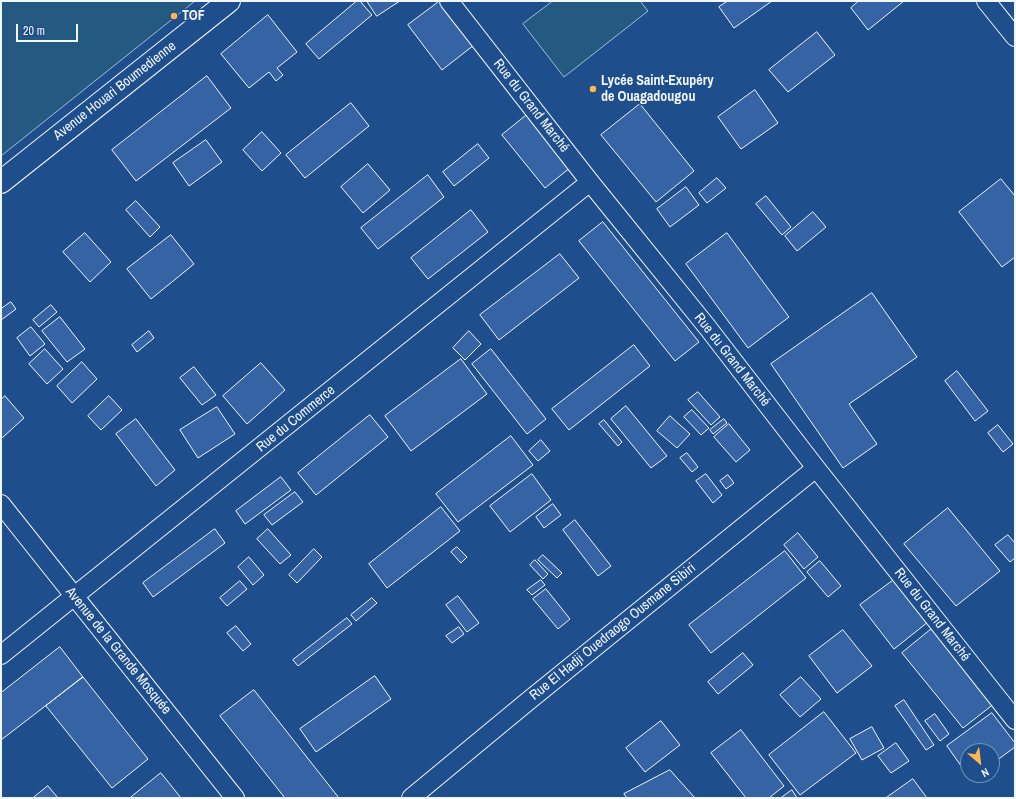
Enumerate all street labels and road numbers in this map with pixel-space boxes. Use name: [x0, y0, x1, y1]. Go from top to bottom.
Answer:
street label: Avenue Houari Boumedienne: [50, 38, 180, 144]
street label: Rue du Grand Marché: [489, 56, 573, 156]
street label: Rue du Grand Marché: [690, 310, 774, 410]
street label: Rue du Commerce: [253, 382, 339, 456]
street label: Rue El Hadji Ouedraogo Ousmane Sibiri: [527, 560, 699, 704]
street label: Rue du Grand Marché: [890, 565, 974, 665]
street label: Avenue de la Grande Mosquée: [62, 584, 174, 718]

